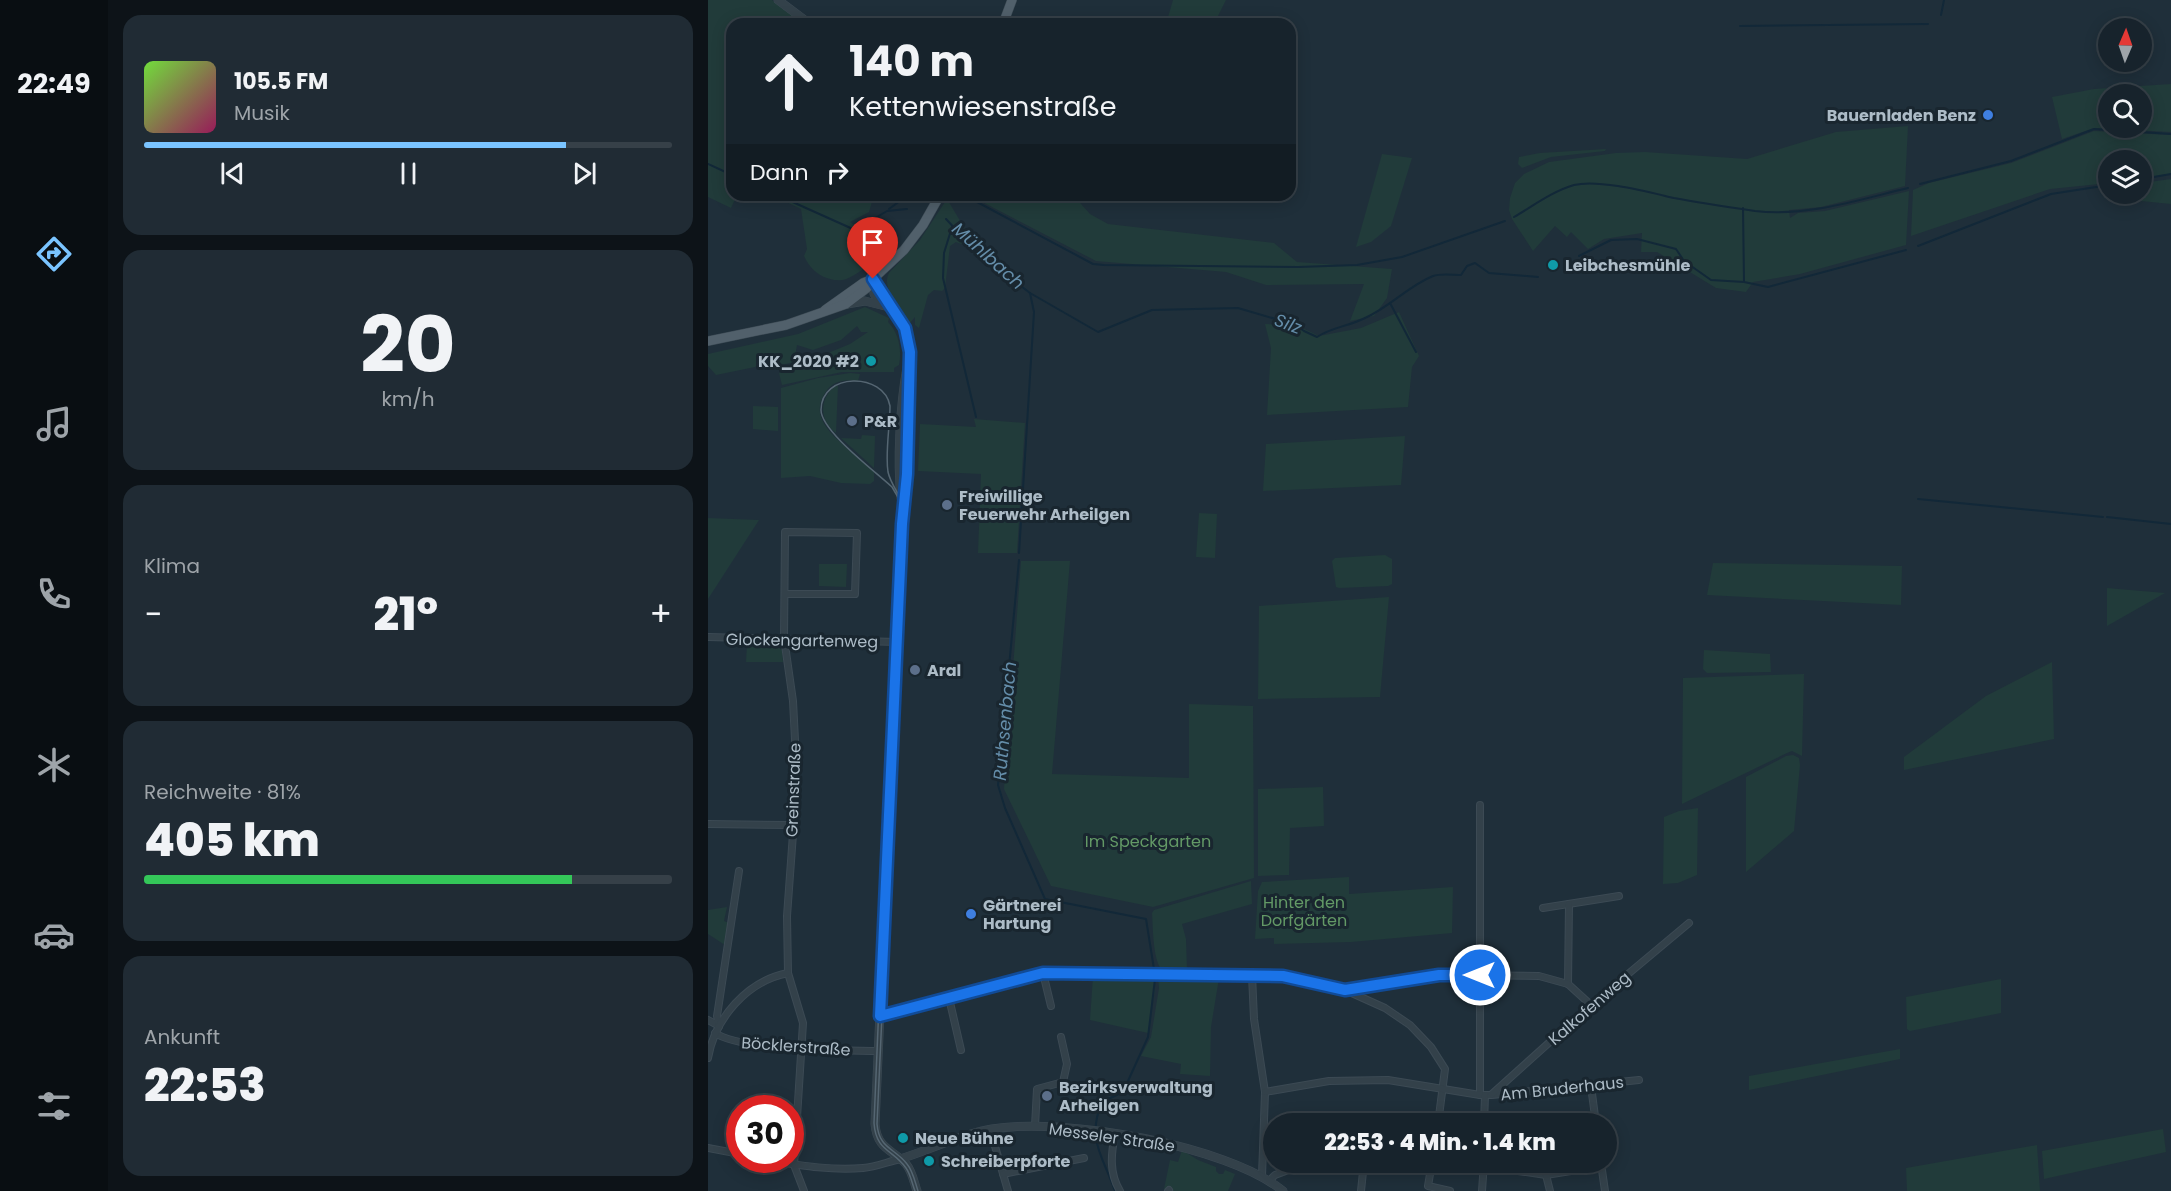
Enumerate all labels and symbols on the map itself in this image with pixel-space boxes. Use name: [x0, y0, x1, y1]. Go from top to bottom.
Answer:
north arrow: [2098, 18, 2152, 72]
place label: Bauernladen Benz: [1827, 104, 1976, 127]
marker: Bauernladen Benz: [1981, 108, 1995, 122]
water label: Mühlbach: [947, 216, 1030, 295]
pin: [847, 217, 898, 279]
place label: Leibchesmühle: [1565, 254, 1691, 277]
marker: Leibchesmühle: [1546, 258, 1560, 272]
water label: Silz: [1271, 307, 1306, 340]
place label: KK_2020 #2: [758, 350, 859, 373]
marker: KK_2020 #2: [864, 354, 878, 368]
place label: P&R: [864, 410, 897, 433]
marker: P&R: [845, 414, 859, 428]
place label: Freiwillige Feuerwehr Arheilgen: [959, 485, 1130, 526]
marker: Freiwillige Feuerwehr Arheilgen: [940, 498, 954, 512]
street label: Glockengartenweg: [726, 628, 878, 653]
place label: Aral: [927, 659, 961, 682]
water label: Ruthsenbach: [987, 660, 1022, 782]
marker: Aral: [908, 663, 922, 677]
street label: Greinstraße: [780, 742, 807, 838]
park label: Im Speckgarten: [1085, 830, 1211, 853]
park label: Hinter den Dorfgärten: [1261, 891, 1347, 932]
place label: Gärtnerei Hartung: [983, 894, 1061, 935]
marker: Gärtnerei Hartung: [964, 907, 978, 921]
position arrow: [1448, 943, 1512, 1007]
street label: Kalkofenweg: [1543, 966, 1635, 1051]
street label: Böcklerstraße: [740, 1031, 852, 1062]
street label: Am Bruderhaus: [1499, 1071, 1625, 1106]
place label: Bezirksverwaltung Arheilgen: [1059, 1076, 1213, 1117]
marker: Bezirksverwaltung Arheilgen: [1040, 1089, 1054, 1103]
speed limit sign: 30: [726, 1095, 804, 1173]
street label: Messeler Straße: [1047, 1117, 1177, 1158]
place label: Neue Bühne: [915, 1127, 1014, 1150]
marker: Neue Bühne: [896, 1131, 910, 1145]
place label: Schreiberpforte: [941, 1150, 1070, 1173]
marker: Schreiberpforte: [922, 1154, 936, 1168]

